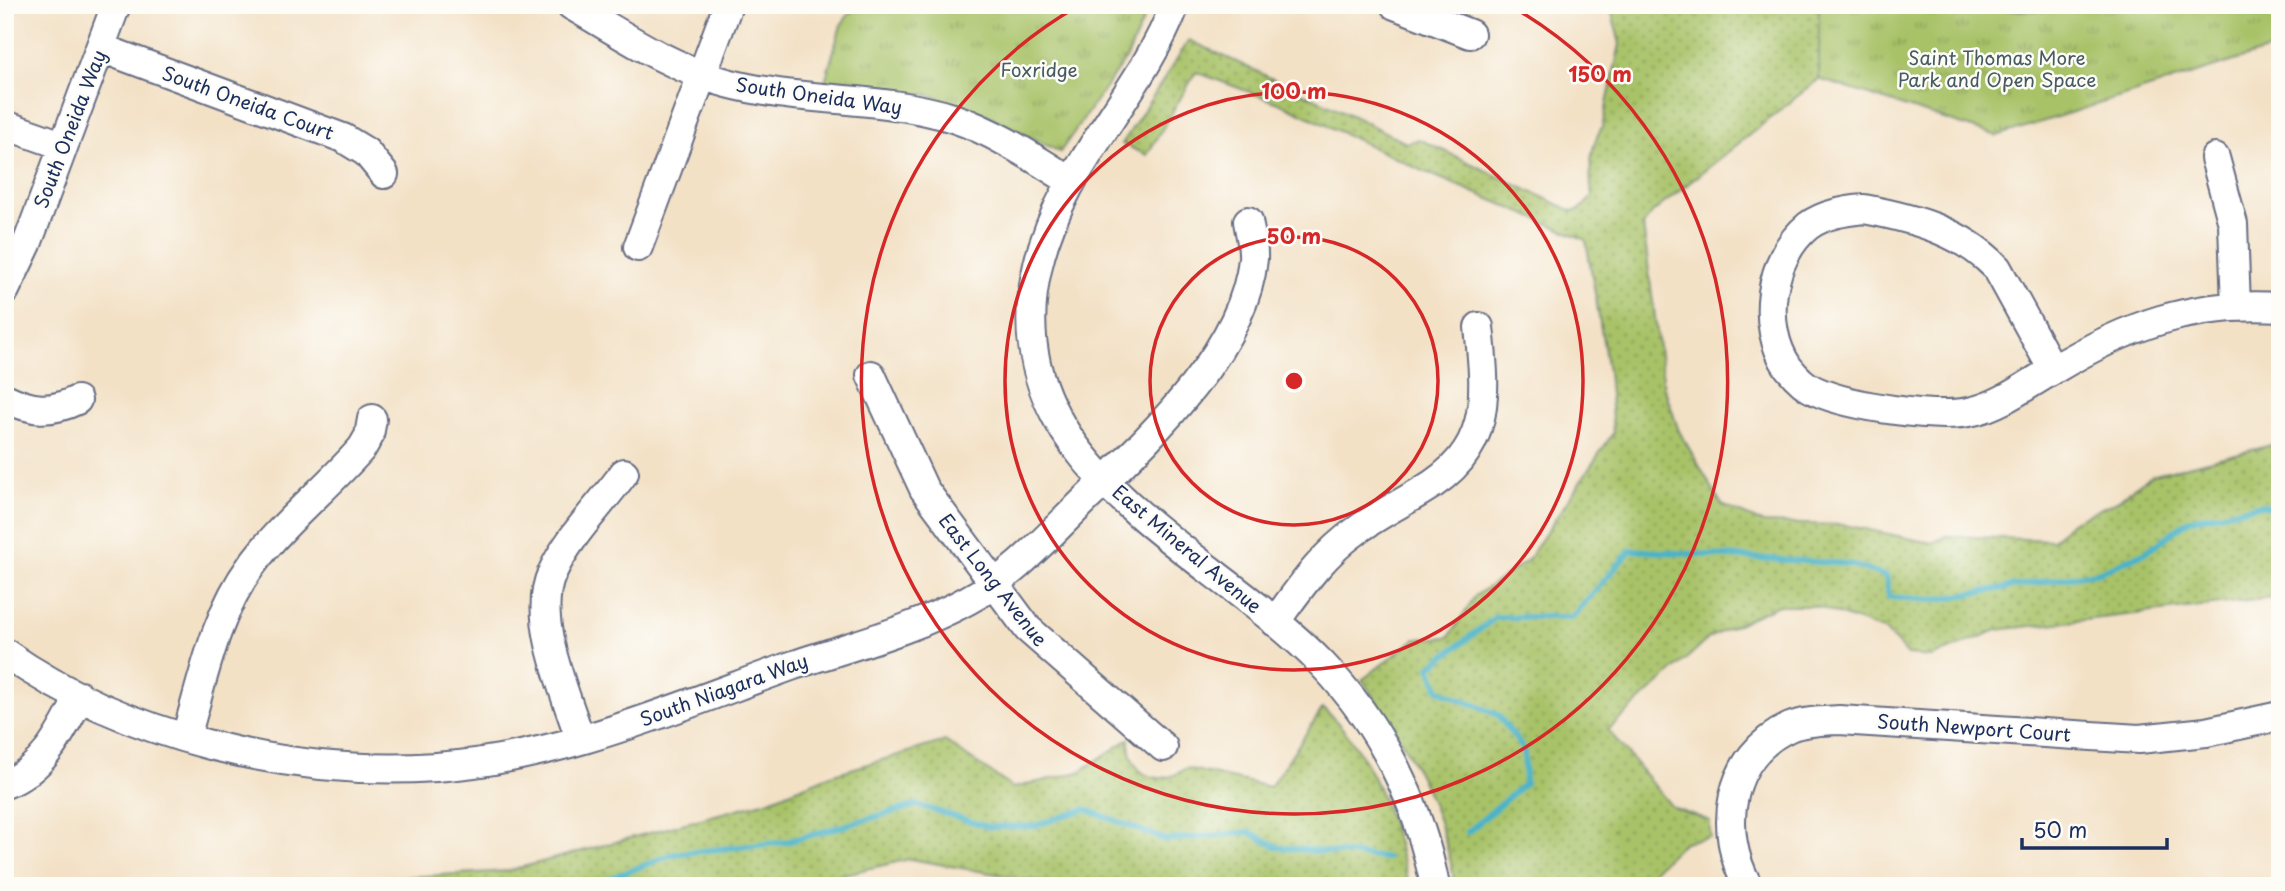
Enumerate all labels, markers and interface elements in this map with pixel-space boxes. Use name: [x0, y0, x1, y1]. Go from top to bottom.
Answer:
park label: Saint Thomas More Park and Open Space: [1898, 43, 2096, 93]
street label: South Oneida Way: [26, 45, 112, 212]
park label: Foxridge: [1000, 55, 1078, 83]
text: 150 m: [1568, 57, 1632, 89]
street label: South Oneida Court: [159, 58, 338, 146]
street label: South Oneida Way: [734, 69, 904, 121]
text: 100 m: [1261, 74, 1327, 106]
text: 50 m: [1267, 219, 1321, 251]
centre of rings: [1282, 369, 1306, 393]
street label: East Mineral Avenue: [1107, 477, 1268, 619]
street label: East Long Avenue: [933, 507, 1055, 652]
street label: South Niagara Way: [636, 646, 811, 732]
street label: South Newport Court: [1876, 706, 2072, 748]
scale bar: [2022, 807, 2168, 851]
text: 50 m: [2033, 813, 2087, 845]

